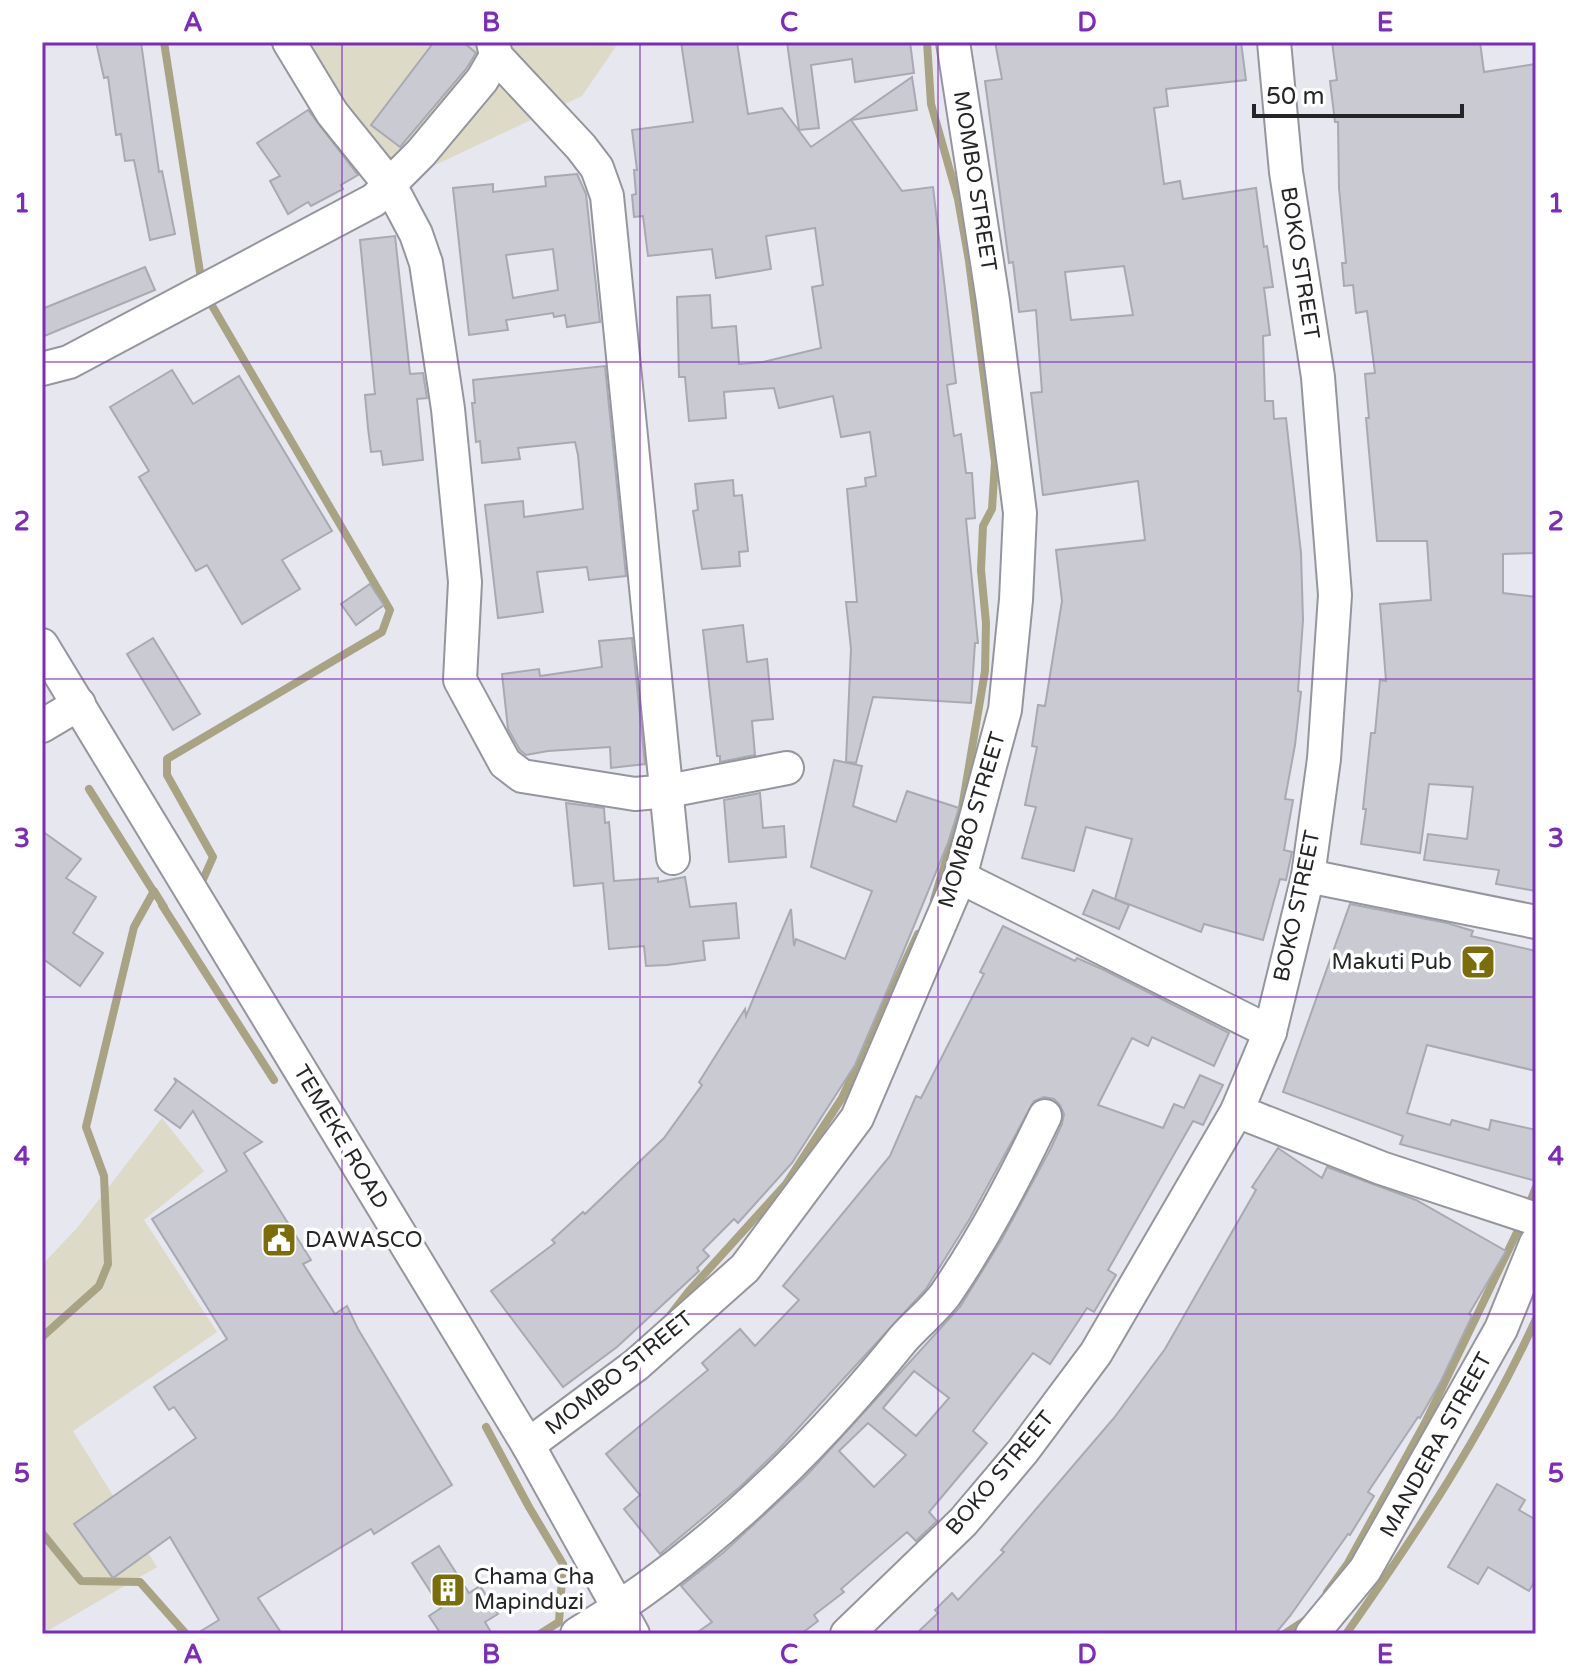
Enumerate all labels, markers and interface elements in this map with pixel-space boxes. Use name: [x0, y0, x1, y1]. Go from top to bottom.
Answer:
text: A: [183, 7, 203, 38]
text: B: [482, 7, 500, 38]
text: C: [780, 7, 798, 38]
text: D: [1077, 7, 1097, 38]
text: E: [1377, 7, 1393, 38]
scale bar: [1254, 68, 1462, 118]
text: 50 m: [1266, 82, 1324, 111]
street label: MOMBO STREET: [948, 89, 1002, 274]
street label: BOKO STREET: [1275, 185, 1325, 342]
text: 1: [14, 188, 30, 219]
text: 1: [1548, 188, 1564, 219]
text: 2: [14, 506, 30, 537]
text: 2: [1548, 506, 1564, 537]
street label: MOMBO STREET: [933, 728, 1011, 911]
text: 3: [14, 823, 30, 854]
text: 3: [1548, 823, 1564, 854]
street label: BOKO STREET: [1268, 827, 1326, 984]
bar icon: Makuti Pub: [1459, 943, 1497, 981]
place label: Makuti Pub: [1331, 949, 1452, 975]
street label: TEMEKE ROAD: [288, 1060, 394, 1214]
text: 4: [14, 1141, 30, 1172]
text: 4: [1548, 1141, 1564, 1172]
public building icon: DAWASCO: [260, 1221, 298, 1259]
place label: DAWASCO: [305, 1227, 423, 1253]
street label: MOMBO STREET: [540, 1305, 699, 1441]
street label: MANDERA STREET: [1374, 1348, 1498, 1542]
street label: BOKO STREET: [941, 1405, 1060, 1540]
text: 5: [14, 1458, 30, 1489]
text: 5: [1548, 1458, 1564, 1489]
place label: Chama Cha Mapinduzi: [474, 1564, 594, 1615]
building icon: Chama Cha Mapinduzi: [429, 1571, 467, 1609]
text: A: [183, 1639, 203, 1670]
text: B: [482, 1639, 500, 1670]
text: C: [780, 1639, 798, 1670]
text: D: [1077, 1639, 1097, 1670]
text: E: [1377, 1639, 1393, 1670]

